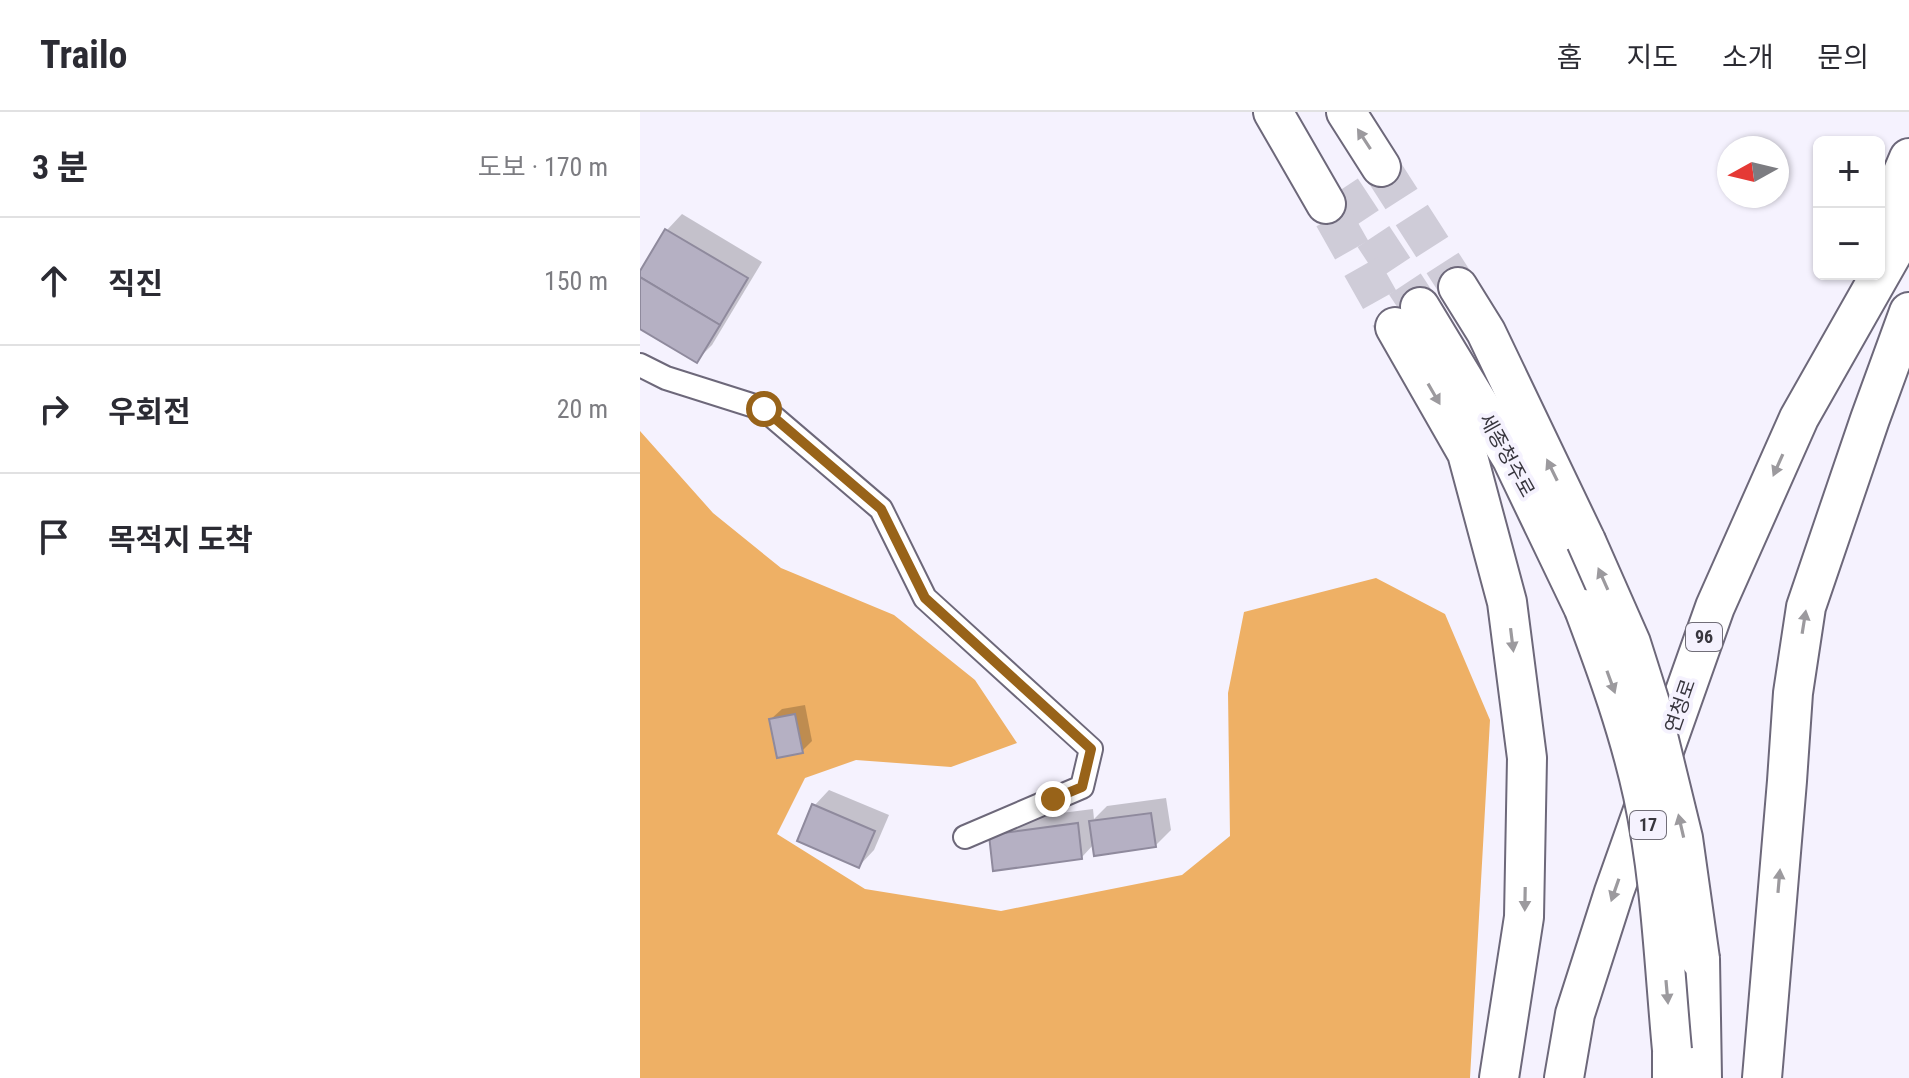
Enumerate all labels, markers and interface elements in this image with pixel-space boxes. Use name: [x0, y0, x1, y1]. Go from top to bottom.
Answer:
text: Trailo: [40, 33, 127, 77]
text: 홈: [1557, 41, 1582, 74]
text: 지도: [1626, 41, 1678, 74]
text: 소개: [1722, 41, 1773, 74]
text: 문의: [1817, 41, 1869, 74]
one-way arrow: [1356, 129, 1371, 150]
north arrow: [1717, 136, 1789, 208]
map controls: [1813, 136, 1885, 280]
button: +: [1813, 136, 1885, 208]
text: 3 분: [32, 147, 88, 187]
text: 도보 · 170 m: [478, 152, 608, 182]
button: −: [1813, 208, 1885, 280]
icon: ahead: [32, 259, 76, 303]
text: 직진: [108, 266, 163, 301]
text: 150 m: [544, 266, 608, 296]
one-way arrow: [1427, 383, 1441, 406]
icon: right: [32, 387, 76, 431]
route start: [746, 391, 782, 427]
text: 우회전: [108, 394, 191, 429]
text: 20 m: [557, 394, 608, 424]
street label: 세종청주로: [1474, 409, 1540, 501]
one-way arrow: [1771, 453, 1785, 476]
one-way arrow: [1545, 459, 1559, 482]
icon: arrive: [32, 515, 76, 559]
text: 목적지 도착: [108, 522, 253, 557]
one-way arrow: [1596, 567, 1609, 591]
one-way arrow: [1798, 610, 1811, 635]
road number: 96: [1686, 623, 1722, 651]
one-way arrow: [1506, 628, 1519, 653]
one-way arrow: [1605, 670, 1618, 694]
street label: 연청로: [1660, 676, 1700, 736]
route end: [1035, 781, 1071, 817]
road number: 17: [1630, 811, 1666, 839]
one-way arrow: [1674, 814, 1686, 839]
one-way arrow: [1773, 868, 1786, 893]
one-way arrow: [1608, 878, 1620, 902]
one-way arrow: [1518, 887, 1531, 912]
one-way arrow: [1661, 980, 1674, 1005]

